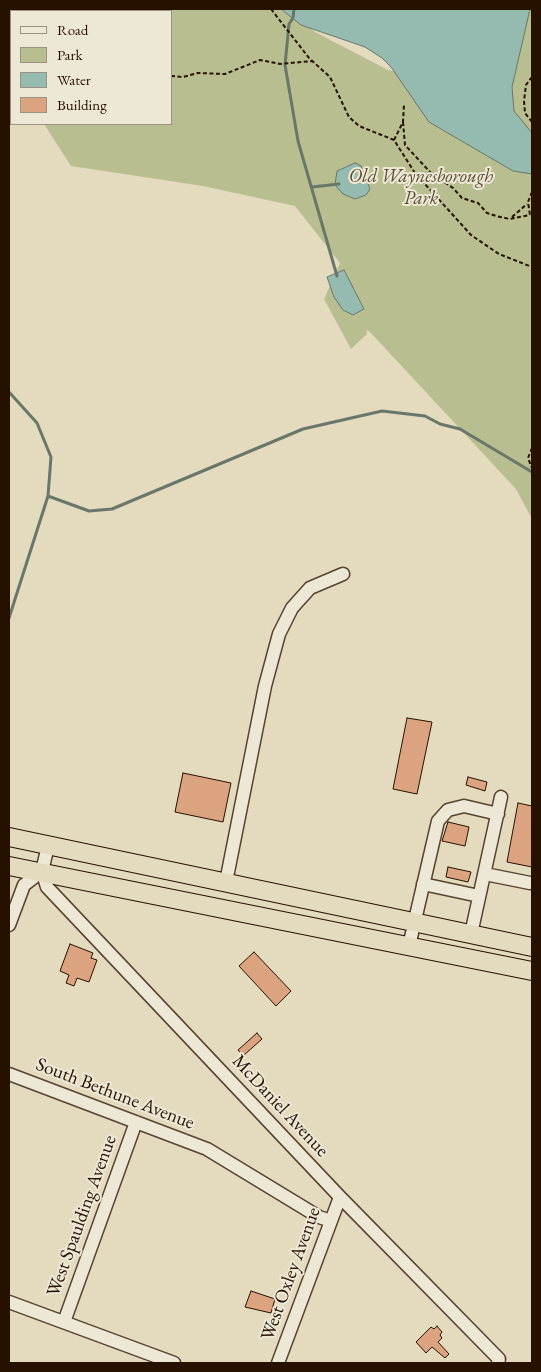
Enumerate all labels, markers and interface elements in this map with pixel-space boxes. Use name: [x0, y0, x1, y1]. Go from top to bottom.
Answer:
legend: [10, 10, 172, 125]
text: Road: [57, 20, 88, 39]
text: Park: [57, 45, 83, 64]
text: Water: [57, 70, 91, 89]
text: Building: [57, 95, 107, 114]
park label: Old Waynesborough Park: [349, 166, 493, 210]
street label: McDaniel Avenue: [227, 1050, 333, 1162]
street label: South Bethune Avenue: [33, 1053, 197, 1135]
street label: West Spaulding Avenue: [42, 1132, 122, 1300]
street label: West Oxley Avenue: [256, 1204, 326, 1344]

